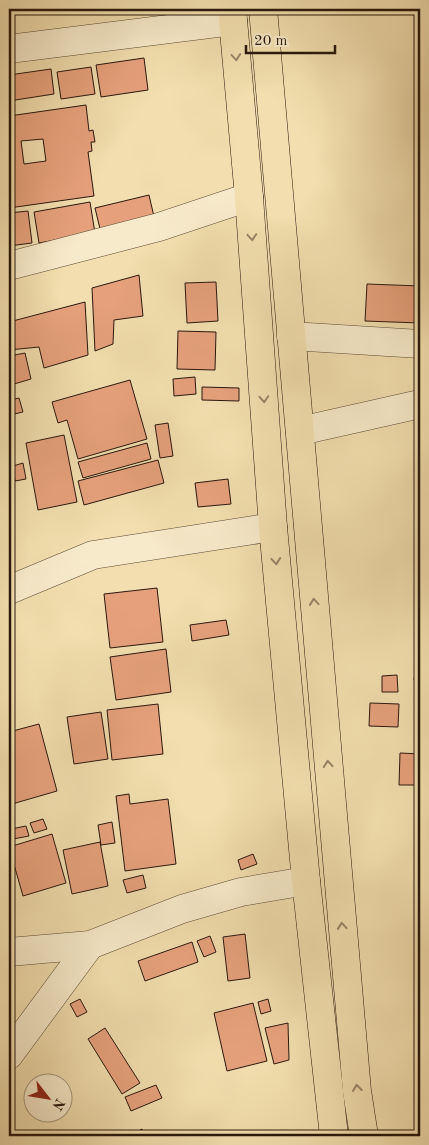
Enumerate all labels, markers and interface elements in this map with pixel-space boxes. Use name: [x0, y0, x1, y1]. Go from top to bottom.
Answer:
scale bar: [246, 22, 335, 54]
text: 20 m: [254, 34, 288, 49]
one-way arrow: [230, 54, 241, 62]
one-way arrow: [246, 233, 257, 241]
one-way arrow: [258, 395, 269, 403]
one-way arrow: [270, 557, 281, 565]
one-way arrow: [309, 598, 320, 606]
one-way arrow: [323, 760, 334, 768]
one-way arrow: [337, 922, 348, 930]
north arrow: [22, 1072, 72, 1122]
one-way arrow: [352, 1084, 363, 1092]
text: N: [49, 1096, 67, 1113]

